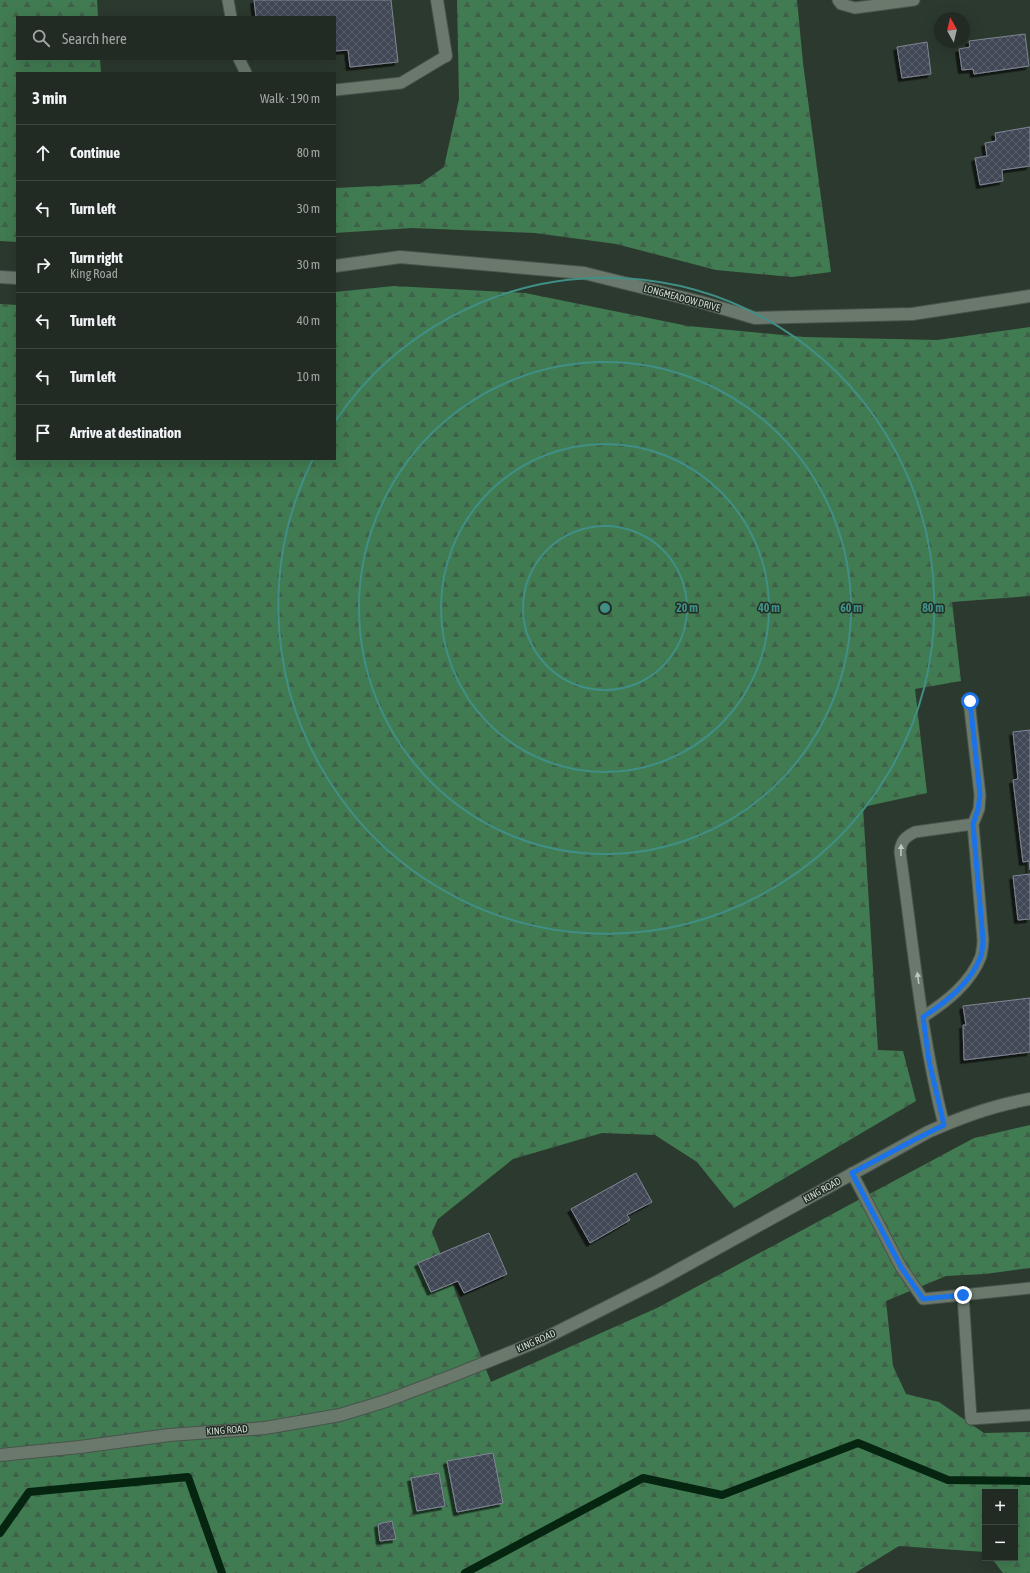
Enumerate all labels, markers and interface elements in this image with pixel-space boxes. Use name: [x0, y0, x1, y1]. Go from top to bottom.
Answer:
north arrow: [934, 12, 970, 48]
search box: [16, 16, 336, 60]
icon: search: [30, 27, 52, 49]
text: Search here: [62, 30, 127, 47]
text: 3 min: [32, 88, 67, 108]
text: Walk · 190 m: [260, 91, 320, 106]
icon: ahead: [32, 142, 54, 164]
text: Continue: [70, 144, 120, 161]
text: 80 m: [297, 145, 320, 160]
icon: left: [32, 198, 54, 220]
text: Turn left: [70, 200, 116, 217]
text: 30 m: [297, 201, 320, 216]
text: Turn right: [70, 249, 123, 266]
icon: right: [32, 254, 54, 276]
text: 30 m: [297, 257, 320, 272]
text: King Road: [70, 266, 118, 281]
street label: LONGMEADOW DRIVE: [642, 282, 722, 314]
icon: left: [32, 310, 54, 332]
text: Turn left: [70, 312, 116, 329]
text: 40 m: [297, 313, 320, 328]
icon: left: [32, 366, 54, 388]
text: Turn left: [70, 368, 116, 385]
text: 10 m: [297, 369, 320, 384]
icon: arrive: [32, 422, 54, 444]
text: Arrive at destination: [70, 424, 181, 441]
centre of rings: [598, 601, 612, 615]
text: 20 m: [676, 601, 698, 615]
text: 40 m: [757, 601, 780, 615]
text: 60 m: [840, 601, 862, 615]
text: 80 m: [922, 601, 944, 615]
route start: [961, 692, 979, 710]
one-way arrow: [898, 843, 904, 856]
one-way arrow: [915, 972, 921, 984]
street label: KING ROAD: [801, 1175, 843, 1205]
route end: [954, 1286, 972, 1304]
street label: KING ROAD: [515, 1327, 557, 1354]
street label: KING ROAD: [206, 1423, 248, 1437]
map controls: [982, 1489, 1018, 1561]
button: +: [982, 1489, 1018, 1525]
button: −: [982, 1525, 1018, 1561]

